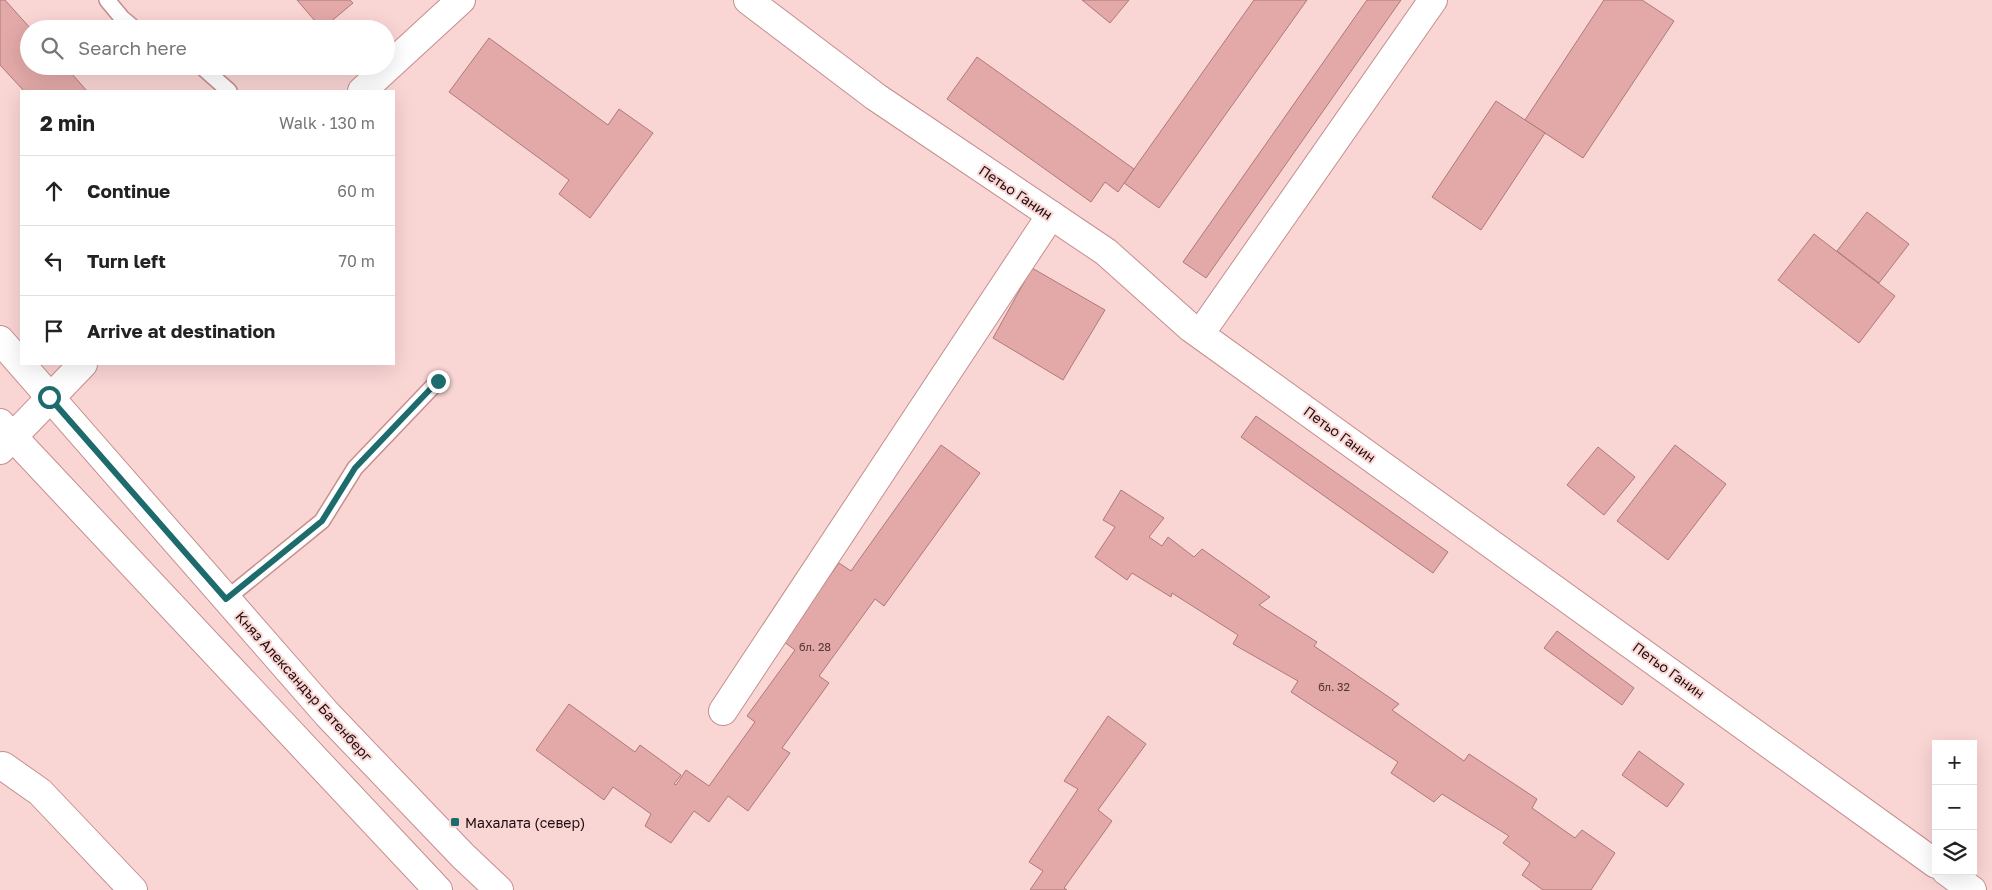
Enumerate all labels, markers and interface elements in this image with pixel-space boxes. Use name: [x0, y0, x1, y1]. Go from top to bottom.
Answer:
search box: [20, 20, 395, 75]
icon: search: [38, 34, 66, 62]
text: Search here: [78, 36, 187, 59]
text: 2 min: [40, 110, 95, 136]
text: Walk · 130 m: [279, 113, 375, 133]
street label: Петьо Ганин: [976, 161, 1056, 223]
icon: ahead: [40, 177, 68, 205]
text: Continue: [87, 179, 170, 202]
text: 60 m: [337, 181, 375, 201]
icon: left: [40, 247, 68, 275]
text: Turn left: [87, 249, 166, 272]
text: 70 m: [338, 251, 375, 271]
icon: arrive: [40, 317, 68, 345]
text: Arrive at destination: [87, 319, 275, 342]
route end: [427, 370, 450, 393]
route start: [38, 386, 61, 409]
street label: Петьо Ганин: [1301, 402, 1379, 466]
street label: Княз Александър Батенберг: [232, 608, 376, 765]
street label: Петьо Ганин: [1630, 638, 1708, 702]
house number: бл. 28: [799, 640, 831, 653]
house number: бл. 32: [1318, 680, 1350, 693]
map controls: [1932, 740, 1977, 875]
button: +: [1932, 740, 1977, 785]
button: −: [1932, 785, 1977, 830]
place label: Махалата (север): [465, 814, 585, 831]
marker: Махалата (север): [449, 816, 461, 828]
button: layers: [1932, 830, 1977, 875]

